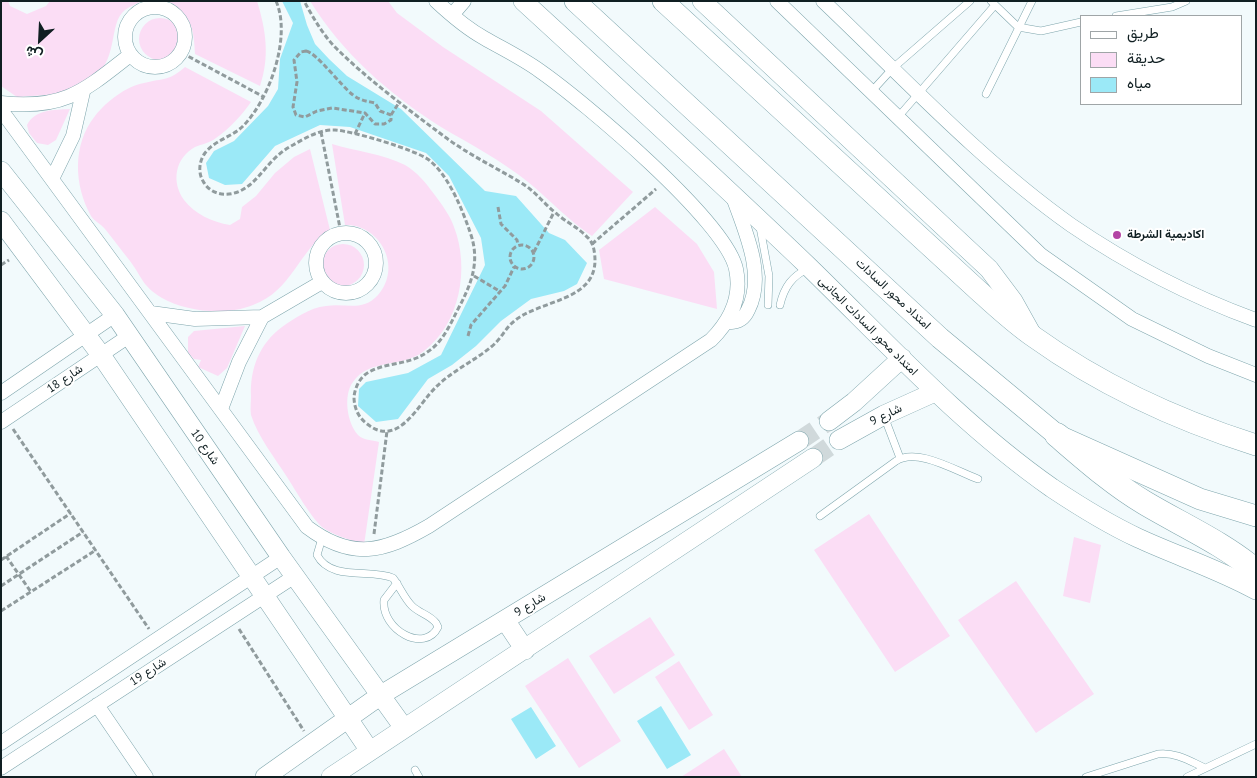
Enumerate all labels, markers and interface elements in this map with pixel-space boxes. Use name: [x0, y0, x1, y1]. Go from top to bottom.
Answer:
north arrow: [15, 15, 65, 65]
legend: [1080, 15, 1242, 105]
text: طريق: [1127, 23, 1159, 42]
text: ش: [22, 42, 45, 65]
text: حديقة: [1127, 48, 1165, 67]
text: مياه: [1127, 73, 1151, 92]
place label: اكاديمية الشرطة: [1127, 228, 1204, 242]
marker: اكاديمية الشرطة: [1111, 229, 1123, 241]
street label: امتداد محور السادات: [852, 256, 934, 332]
street label: امتداد محور السادات الجانبى: [815, 273, 921, 379]
street label: شارع 18: [44, 362, 86, 396]
street label: شارع 9: [868, 401, 904, 429]
street label: شارع 10: [188, 426, 222, 468]
street label: شارع 9: [512, 590, 548, 620]
street label: شارع 19: [127, 655, 169, 689]

